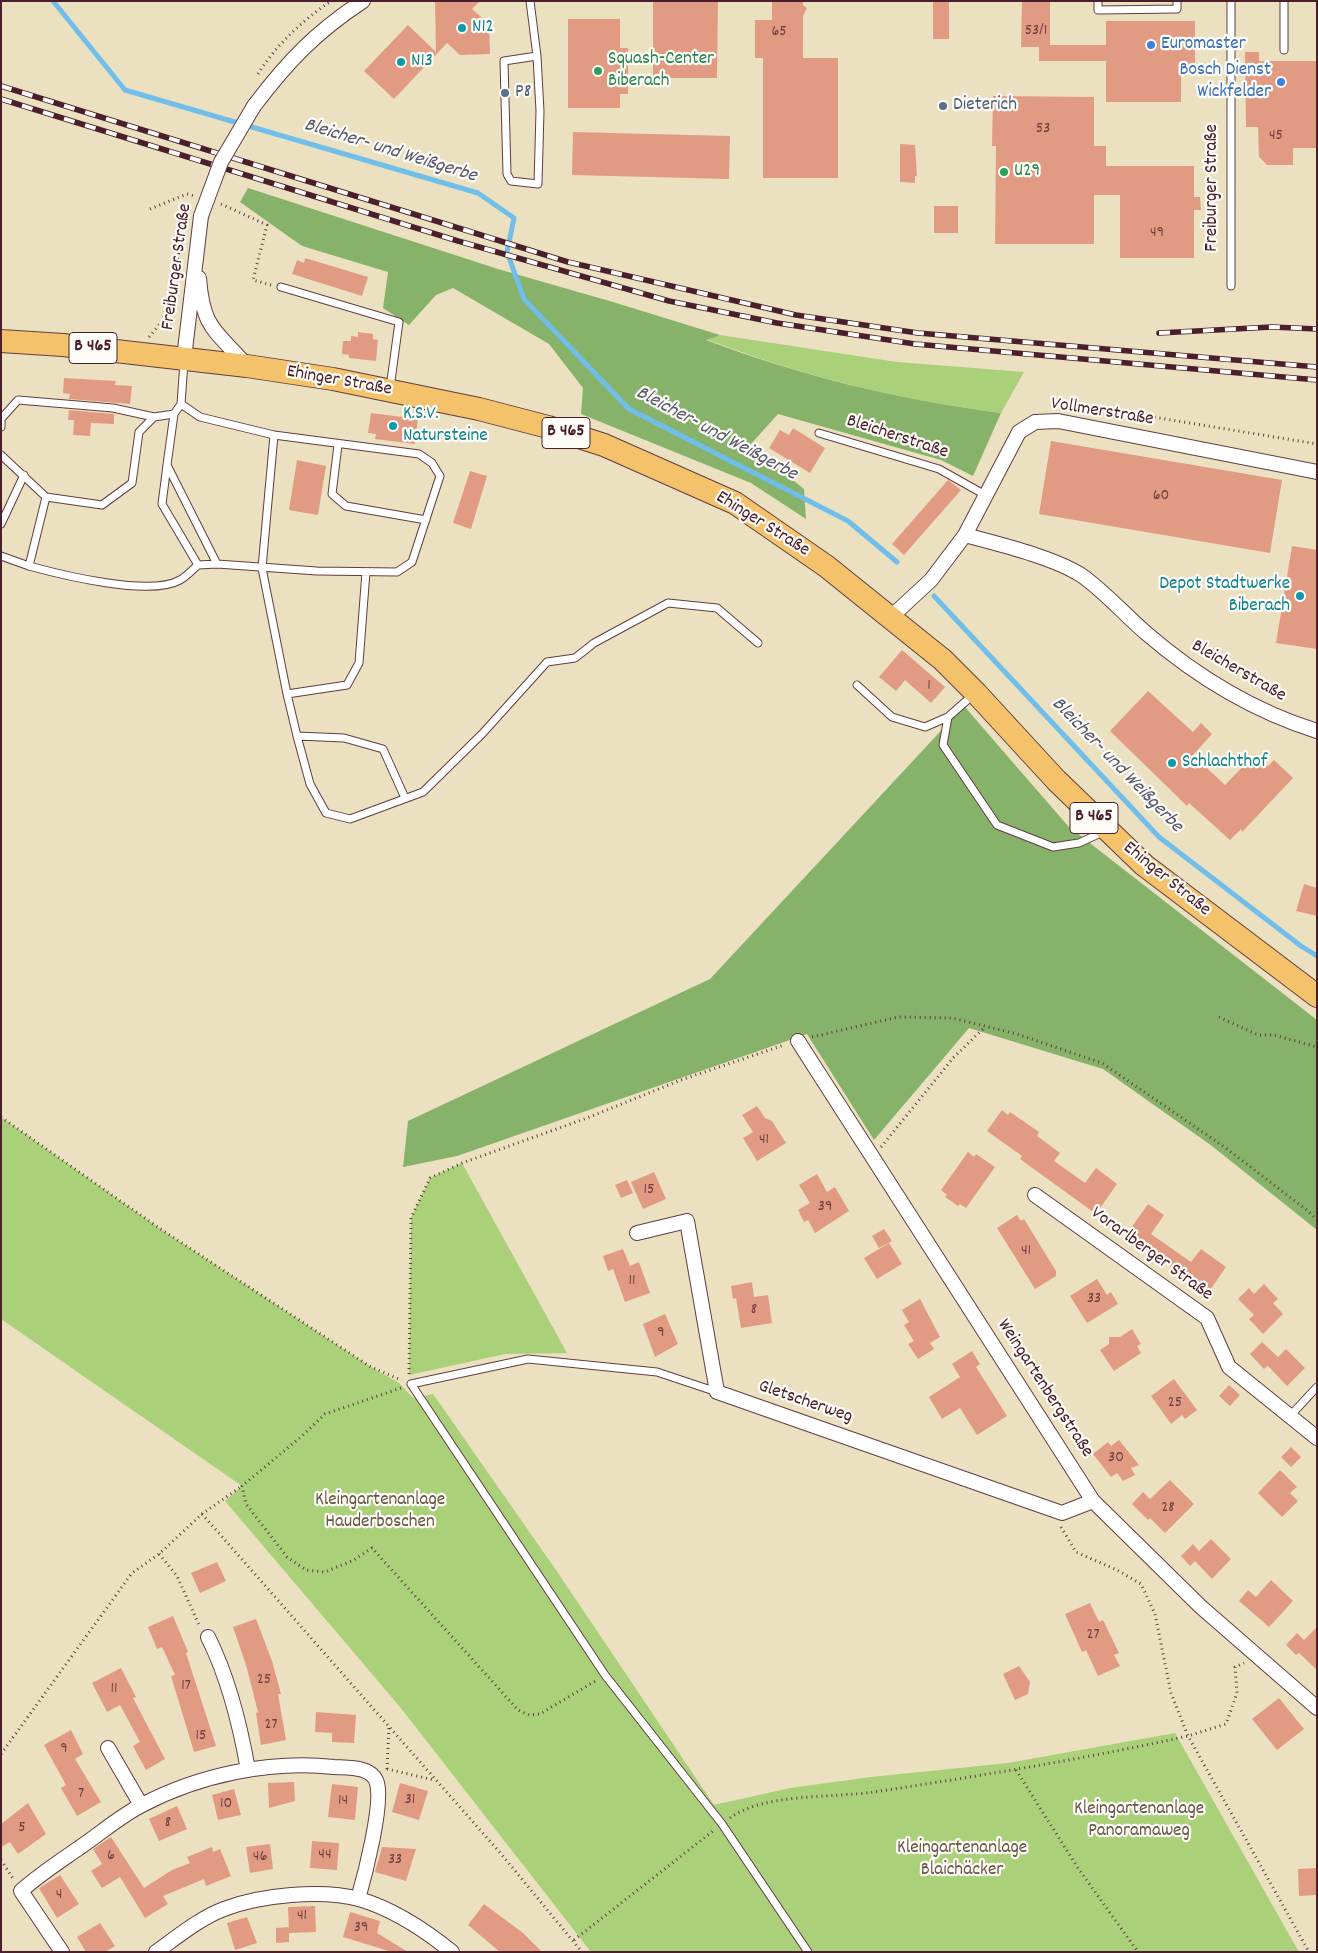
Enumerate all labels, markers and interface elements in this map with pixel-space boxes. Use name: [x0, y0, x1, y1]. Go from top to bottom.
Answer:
place label: N12: [472, 17, 494, 39]
marker: N12: [456, 22, 468, 34]
house number: 53/1: [1025, 22, 1047, 42]
house number: 65: [771, 23, 787, 43]
place label: Euromaster: [1161, 34, 1246, 56]
marker: Euromaster: [1145, 39, 1157, 51]
place label: Squash-Center Biberach: [608, 49, 714, 93]
place label: N13: [411, 51, 433, 73]
marker: N13: [395, 56, 407, 68]
place label: Bosch Dienst Wickfelder: [1179, 60, 1271, 104]
marker: Squash-Center Biberach: [592, 65, 604, 77]
marker: Bosch Dienst Wickfelder: [1275, 76, 1287, 88]
place label: P8: [515, 82, 531, 104]
marker: P8: [499, 87, 511, 99]
place label: Dieterich: [953, 95, 1017, 117]
marker: Dieterich: [937, 100, 949, 112]
water label: Bleicher- und Weißgerbe: [301, 114, 479, 190]
house number: 53: [1036, 120, 1050, 140]
street label: Freiburger Straße: [1202, 124, 1224, 252]
house number: 45: [1269, 127, 1283, 147]
place label: U29: [1014, 161, 1040, 183]
marker: U29: [998, 166, 1010, 178]
street label: Freiburger Straße: [158, 202, 198, 332]
house number: 49: [1150, 224, 1164, 244]
road number: B 465: [69, 332, 117, 363]
street label: Ehinger Straße: [285, 362, 393, 402]
water label: Bleicher- und Weißgerbe: [631, 382, 801, 488]
street label: Vollmerstraße: [1049, 394, 1155, 432]
place label: K.S.V. Natursteine: [403, 404, 488, 448]
street label: Bleicherstraße: [843, 411, 951, 465]
road number: B 465: [542, 418, 590, 448]
marker: K.S.V. Natursteine: [387, 420, 399, 432]
street label: Ehinger Straße: [711, 487, 813, 563]
house number: 60: [1153, 487, 1169, 507]
place label: Depot Stadtwerke Biberach: [1159, 574, 1290, 618]
marker: Depot Stadtwerke Biberach: [1294, 590, 1306, 602]
street label: Bleicherstraße: [1187, 636, 1289, 708]
house number: 1: [927, 677, 931, 697]
water label: Bleicher- und Weißgerbe: [1045, 693, 1187, 839]
place label: Schlachthof: [1182, 752, 1267, 774]
marker: Schlachthof: [1166, 757, 1178, 769]
road number: B 465: [1070, 802, 1118, 834]
street label: Ehinger Straße: [1117, 838, 1215, 922]
house number: 41: [759, 1131, 769, 1151]
house number: 15: [644, 1181, 654, 1201]
house number: 39: [818, 1198, 832, 1218]
street label: Vorarlberger Straße: [1085, 1203, 1217, 1307]
house number: 41: [1021, 1242, 1031, 1262]
house number: 11: [628, 1272, 636, 1292]
house number: 33: [1087, 1290, 1101, 1310]
house number: 8: [751, 1301, 757, 1321]
street label: Weingartenbergstraße: [991, 1316, 1097, 1462]
house number: 9: [657, 1324, 665, 1344]
street label: Gletscherweg: [755, 1376, 855, 1430]
house number: 25: [1168, 1394, 1182, 1414]
house number: 30: [1108, 1449, 1124, 1469]
park label: Kleingartenanlage Hauderboschen: [315, 1490, 445, 1534]
house number: 28: [1161, 1499, 1175, 1519]
house number: 27: [1086, 1626, 1100, 1646]
house number: 25: [257, 1671, 271, 1691]
house number: 17: [181, 1677, 191, 1697]
house number: 11: [110, 1680, 118, 1700]
house number: 27: [264, 1716, 278, 1736]
house number: 15: [196, 1727, 206, 1747]
house number: 9: [60, 1740, 68, 1760]
house number: 7: [78, 1785, 84, 1805]
house number: 31: [405, 1791, 415, 1811]
house number: 14: [338, 1792, 348, 1812]
house number: 10: [220, 1795, 232, 1815]
park label: Kleingartenanlage Panoramaweg: [1074, 1799, 1204, 1843]
house number: 8: [165, 1814, 171, 1834]
house number: 5: [18, 1819, 26, 1839]
park label: Kleingartenanlage Blaichäcker: [897, 1838, 1027, 1882]
house number: 44: [318, 1846, 332, 1866]
house number: 6: [107, 1847, 115, 1867]
house number: 46: [253, 1848, 267, 1868]
house number: 33: [388, 1851, 402, 1871]
house number: 4: [56, 1886, 62, 1906]
house number: 41: [297, 1907, 307, 1927]
house number: 39: [354, 1919, 368, 1939]

